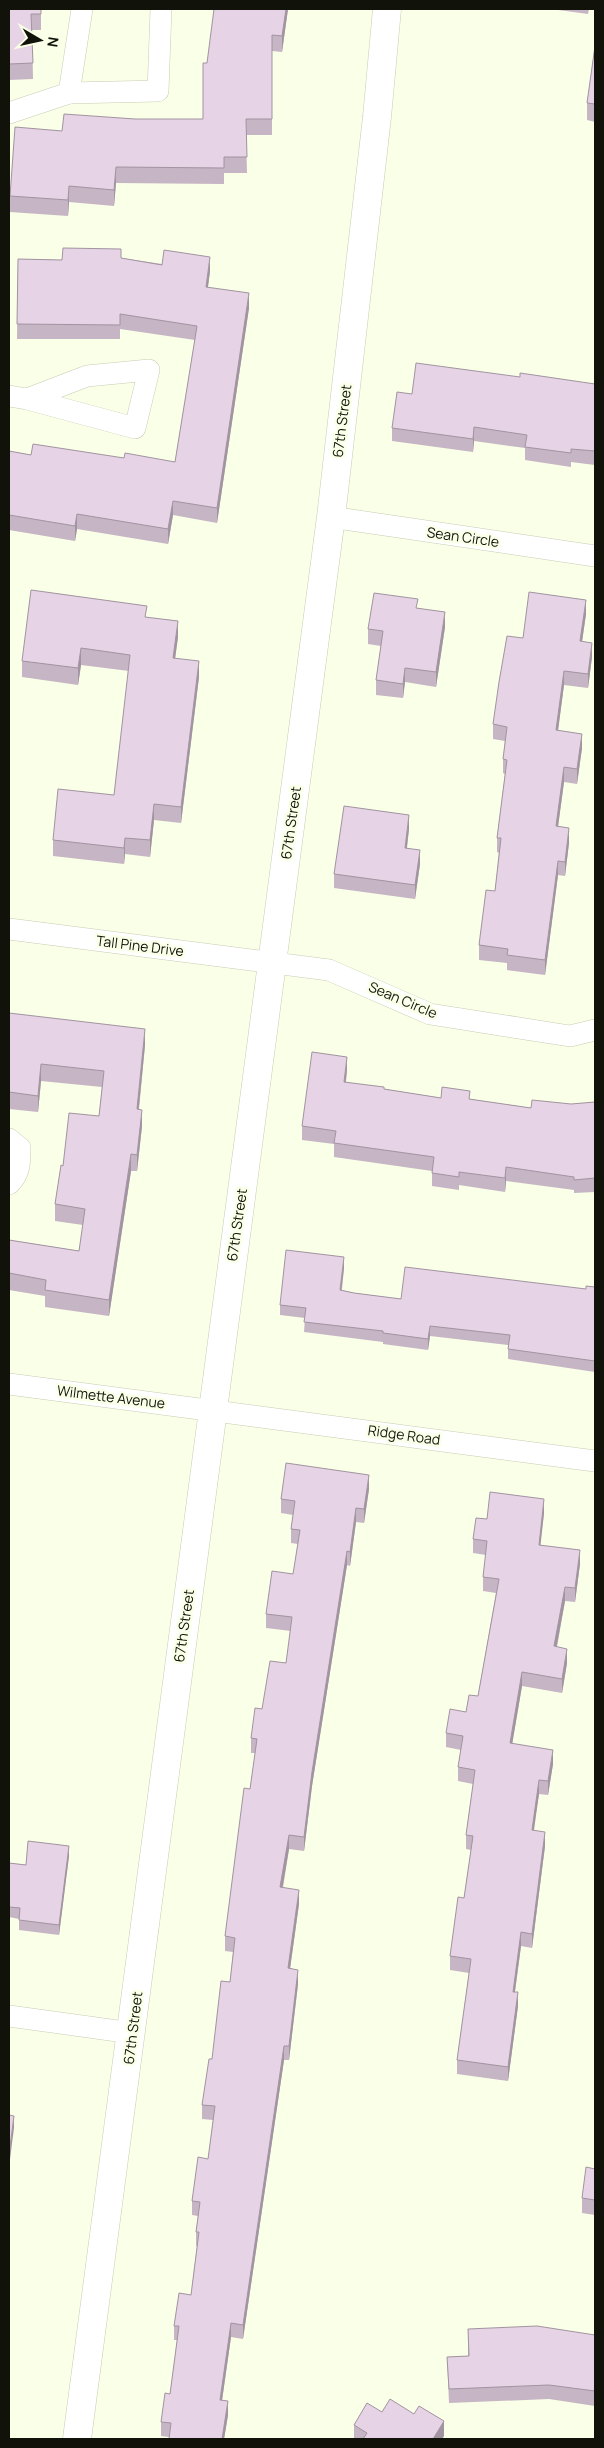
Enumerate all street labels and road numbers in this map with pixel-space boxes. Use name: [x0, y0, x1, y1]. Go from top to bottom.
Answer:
street label: 67th Street: [328, 383, 355, 459]
street label: Sean Circle: [426, 522, 500, 551]
street label: 67th Street: [276, 785, 305, 861]
street label: Tall Pine Drive: [95, 931, 185, 960]
street label: Sean Circle: [366, 977, 440, 1023]
street label: 67th Street: [222, 1187, 251, 1263]
street label: Wilmette Avenue: [56, 1380, 166, 1413]
street label: Ridge Road: [367, 1420, 441, 1449]
street label: 67th Street: [169, 1588, 198, 1664]
street label: 67th Street: [119, 1990, 146, 2066]

